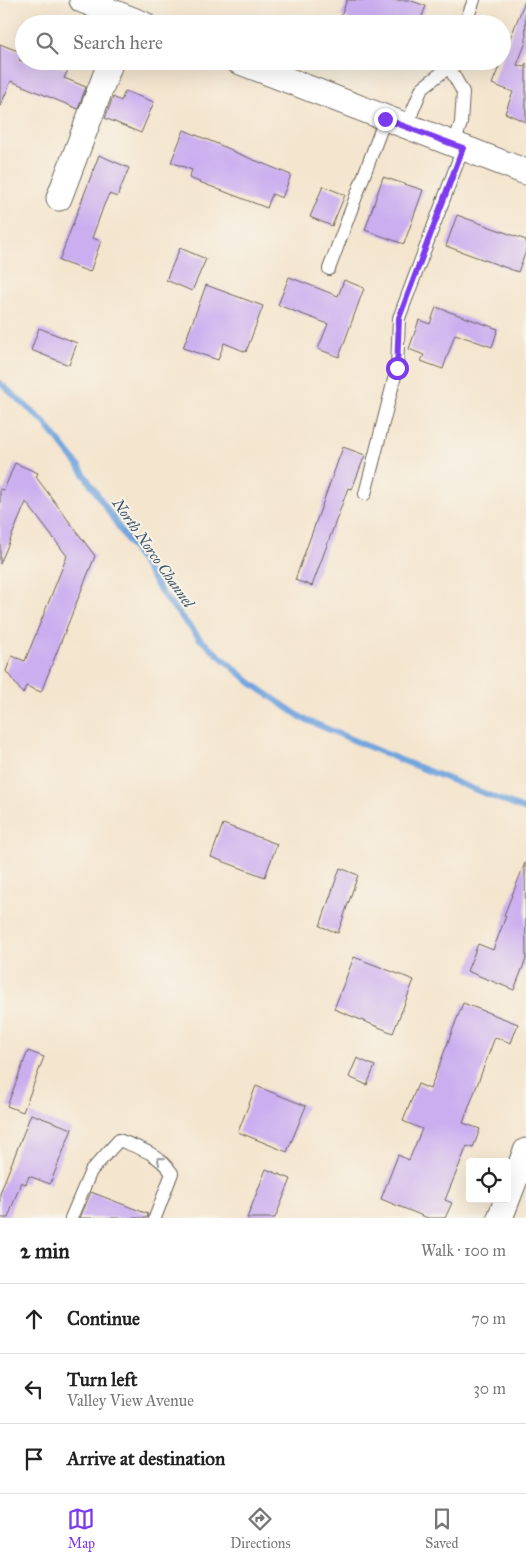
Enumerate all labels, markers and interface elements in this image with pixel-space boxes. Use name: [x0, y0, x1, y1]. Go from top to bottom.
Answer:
search box: [15, 15, 511, 70]
icon: search: [33, 29, 61, 57]
text: Search here: [73, 31, 163, 54]
route end: [374, 108, 397, 131]
route start: [386, 357, 409, 380]
water label: North Norco Channel: [108, 494, 199, 613]
one-way arrow: [157, 1157, 166, 1166]
map controls: [466, 1158, 511, 1203]
button: locate: [466, 1158, 511, 1203]
text: 2 min: [20, 1238, 70, 1264]
text: Walk · 100 m: [421, 1241, 506, 1260]
icon: ahead: [20, 1305, 48, 1333]
text: Continue: [67, 1307, 140, 1330]
text: 70 m: [471, 1309, 506, 1328]
text: Turn left: [67, 1368, 137, 1391]
icon: left: [20, 1375, 48, 1403]
text: 30 m: [473, 1379, 506, 1398]
text: Valley View Avenue: [67, 1391, 194, 1410]
icon: arrive: [20, 1445, 48, 1473]
text: Arrive at destination: [67, 1447, 225, 1470]
tab: Map: [67, 1505, 95, 1552]
tab: Directions: [230, 1505, 291, 1552]
tab: Saved: [425, 1505, 459, 1552]

